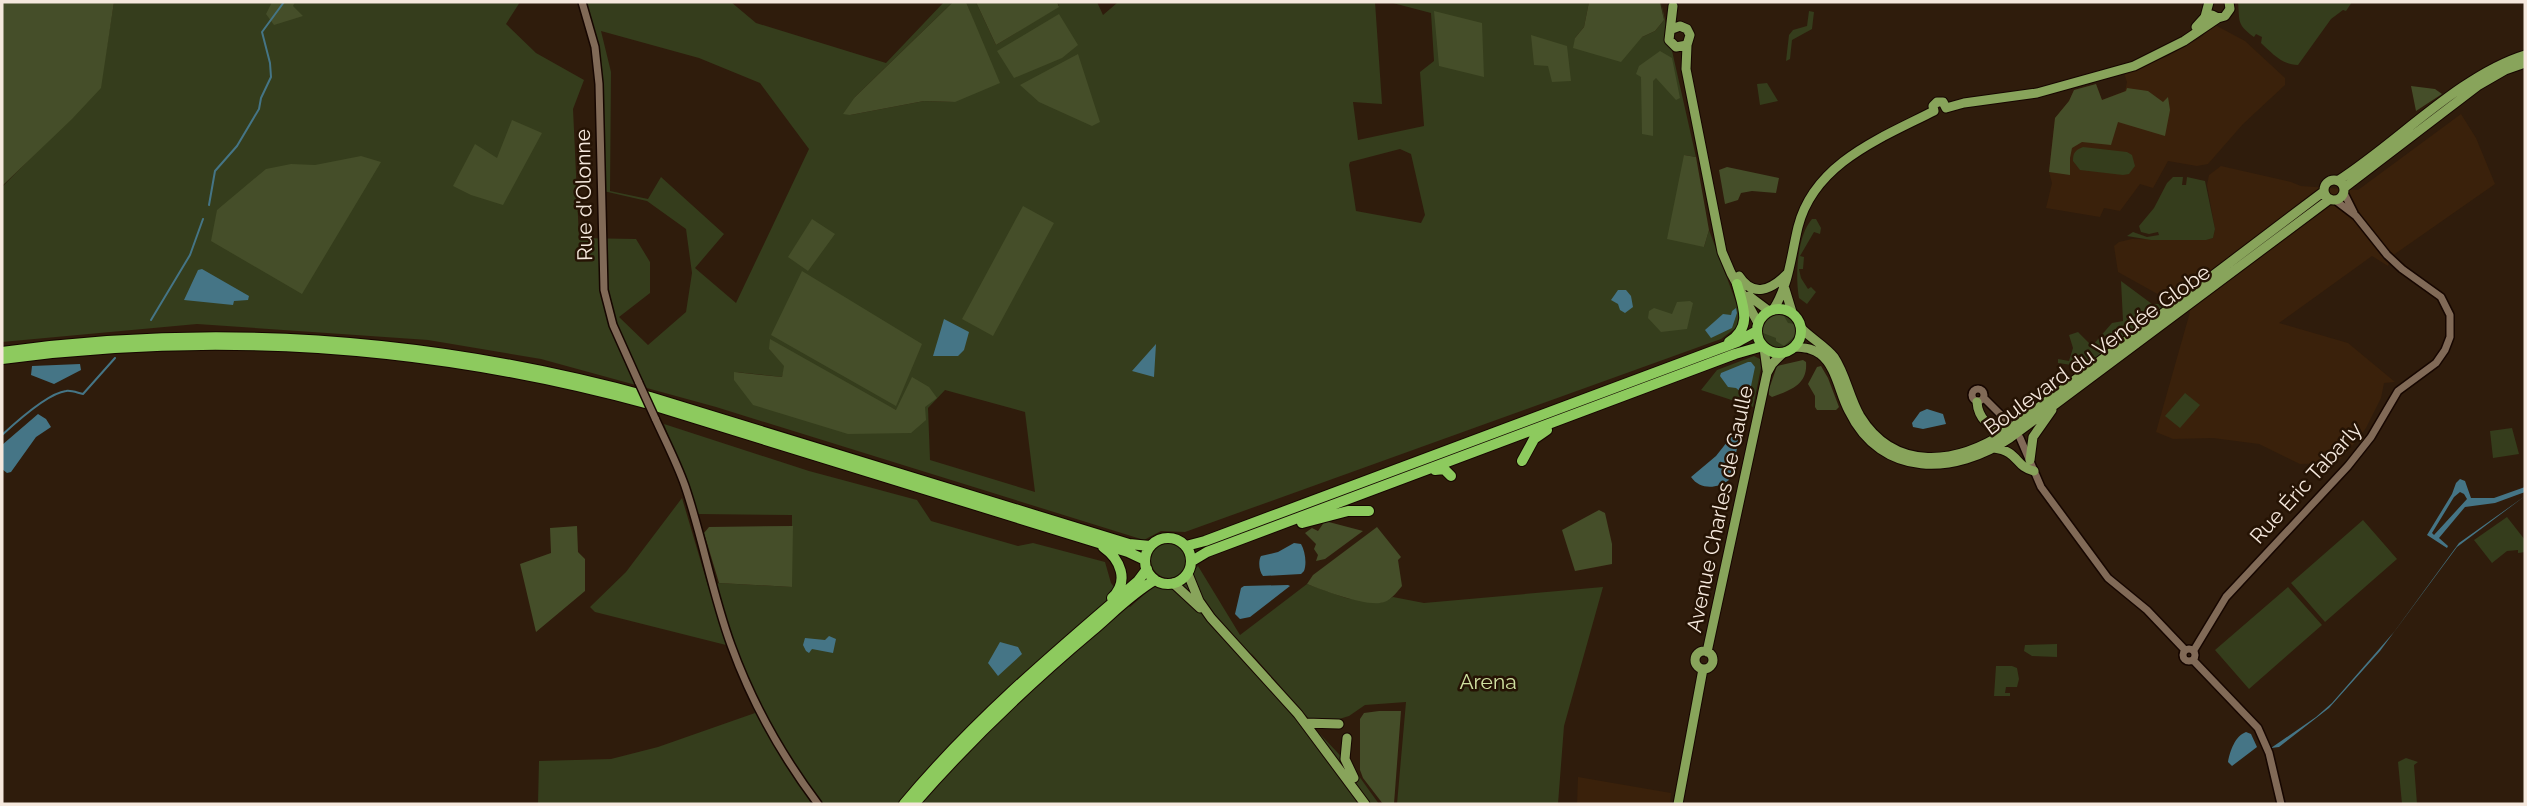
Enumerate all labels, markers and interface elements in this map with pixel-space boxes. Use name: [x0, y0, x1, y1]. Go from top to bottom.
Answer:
street label: Rue d'Olonne: [570, 129, 597, 261]
street label: Boulevard du Vendée Globe: [1979, 259, 2215, 440]
street label: Avenue Charles de Gaulle: [1681, 383, 1758, 634]
street label: Rue Éric Tabarly: [2244, 417, 2367, 549]
park label: Arena: [1459, 669, 1517, 694]

